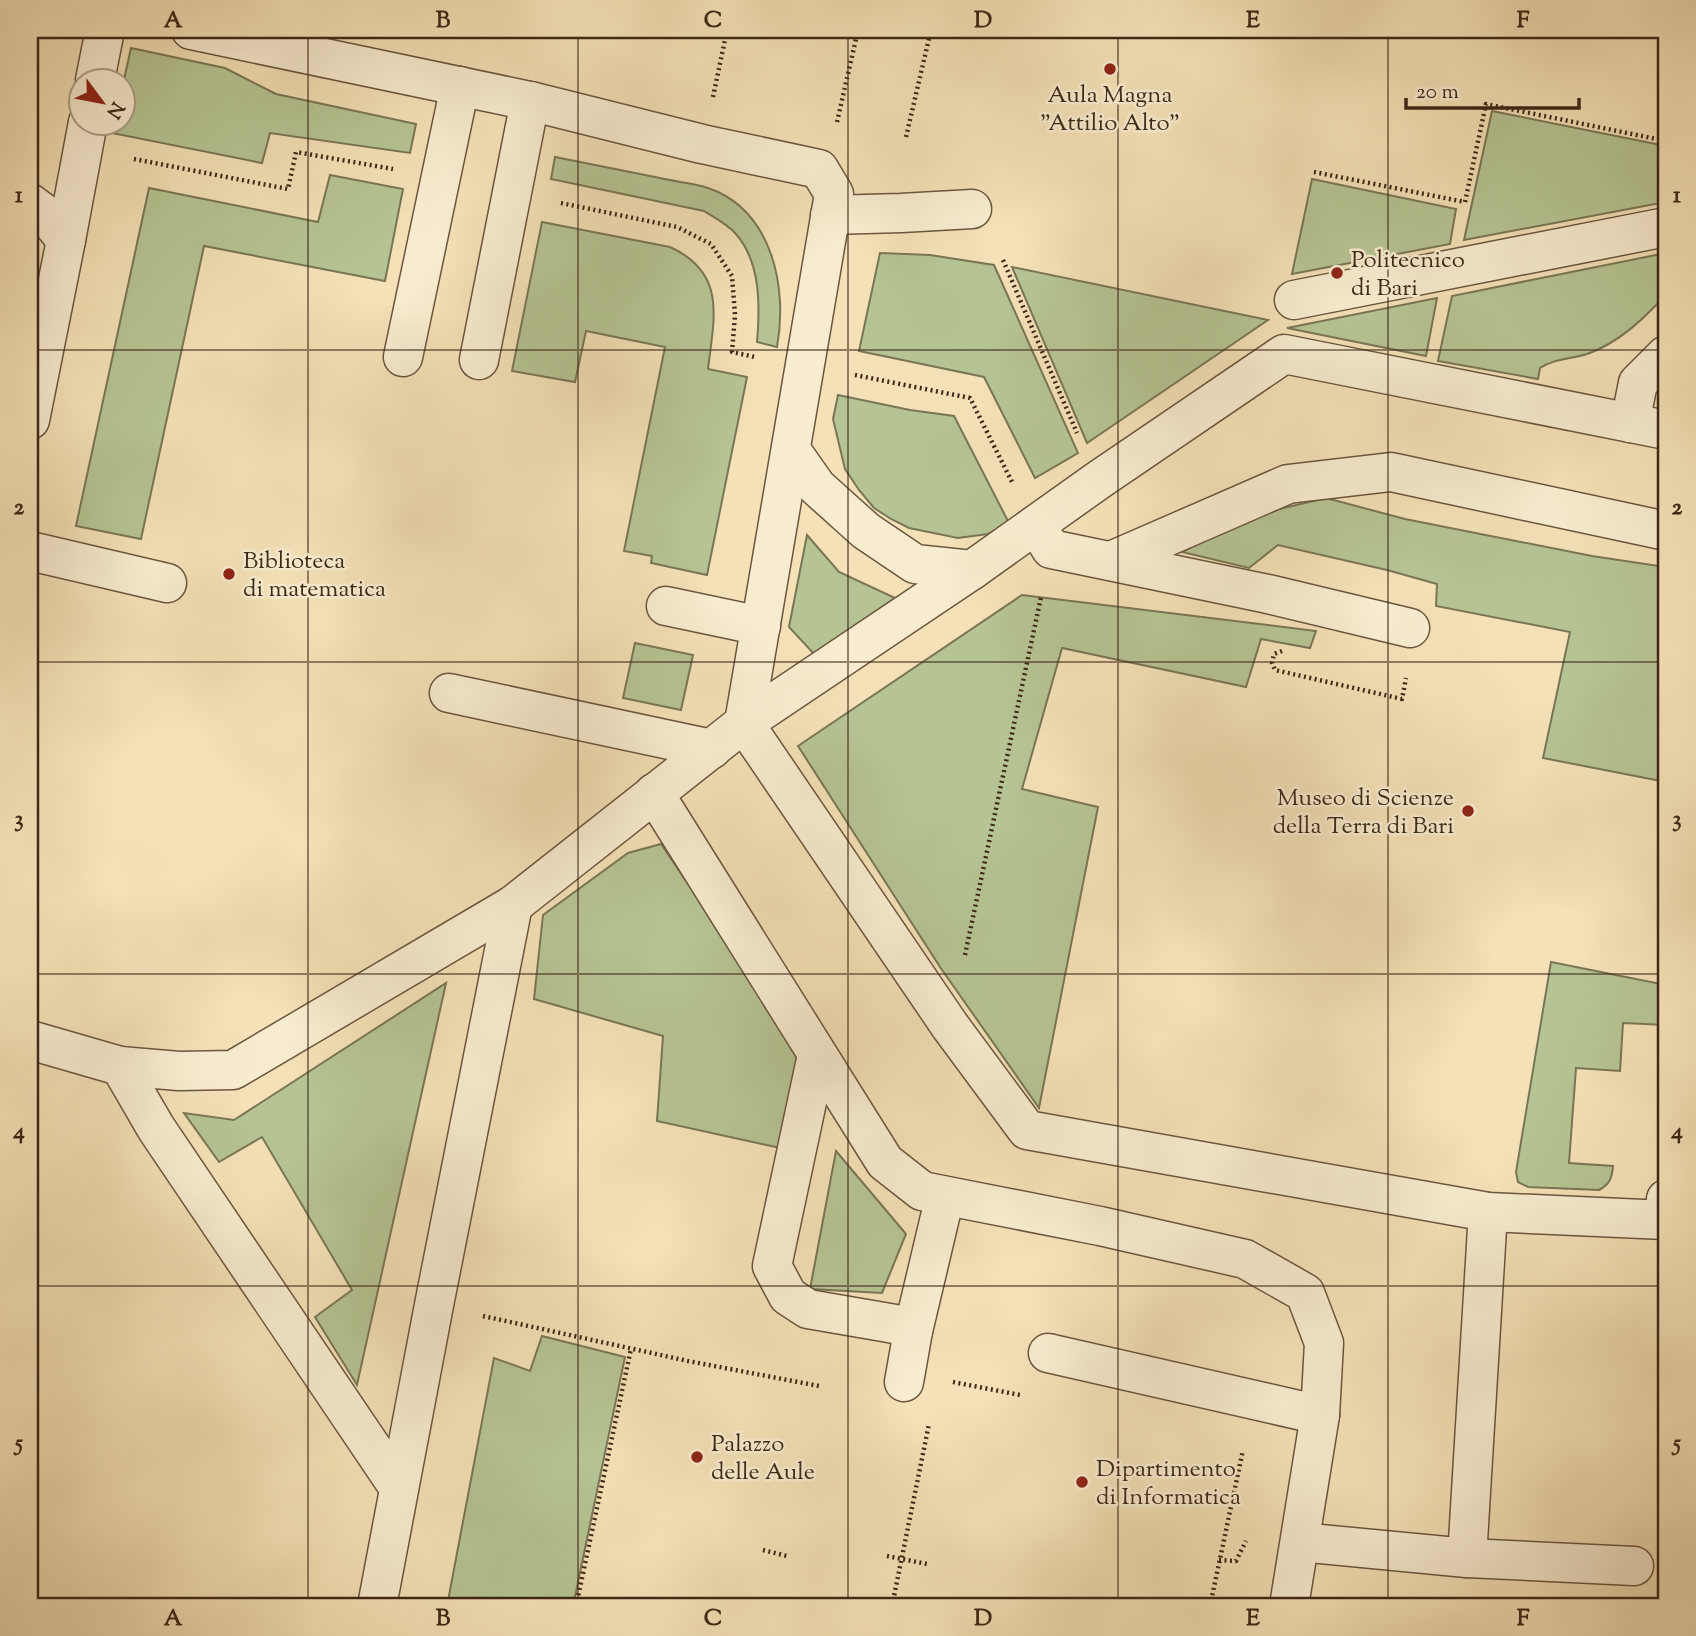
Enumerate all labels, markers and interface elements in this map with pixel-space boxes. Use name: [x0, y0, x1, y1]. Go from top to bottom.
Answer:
text: A: [164, 5, 183, 38]
text: B: [436, 5, 451, 38]
text: C: [704, 5, 722, 38]
text: D: [974, 5, 992, 38]
text: E: [1246, 5, 1260, 38]
text: F: [1517, 5, 1530, 38]
marker: Aula Magna "Attilio Alto": [1102, 61, 1118, 77]
north arrow: [66, 66, 136, 136]
scale bar: [1406, 66, 1579, 110]
text: 20 m: [1416, 78, 1459, 108]
place label: Aula Magna "Attilio Alto": [1040, 79, 1180, 141]
text: N: [99, 96, 130, 123]
text: 1: [15, 180, 23, 213]
text: 1: [1673, 180, 1681, 213]
place label: Politecnico di Bari: [1351, 244, 1465, 306]
marker: Politecnico di Bari: [1329, 265, 1345, 281]
text: 2: [14, 492, 25, 525]
text: 2: [1672, 492, 1683, 525]
place label: Biblioteca di matematica: [243, 545, 386, 607]
marker: Biblioteca di matematica: [221, 566, 237, 582]
place label: Museo di Scienze della Terra di Bari: [1273, 782, 1454, 844]
marker: Museo di Scienze della Terra di Bari: [1460, 803, 1476, 819]
text: 3: [14, 804, 24, 837]
text: 3: [1672, 804, 1682, 837]
text: 4: [12, 1116, 25, 1149]
text: 4: [1670, 1116, 1683, 1149]
text: 5: [13, 1428, 23, 1461]
place label: Palazzo delle Aule: [711, 1428, 815, 1490]
text: 5: [1671, 1428, 1681, 1461]
marker: Palazzo delle Aule: [689, 1449, 705, 1465]
place label: Dipartimento di Informatica: [1096, 1453, 1241, 1515]
marker: Dipartimento di Informatica: [1074, 1474, 1090, 1490]
text: A: [164, 1603, 183, 1636]
text: B: [436, 1603, 451, 1636]
text: C: [704, 1603, 722, 1636]
text: D: [974, 1603, 992, 1636]
text: E: [1246, 1603, 1260, 1636]
text: F: [1517, 1603, 1530, 1636]

